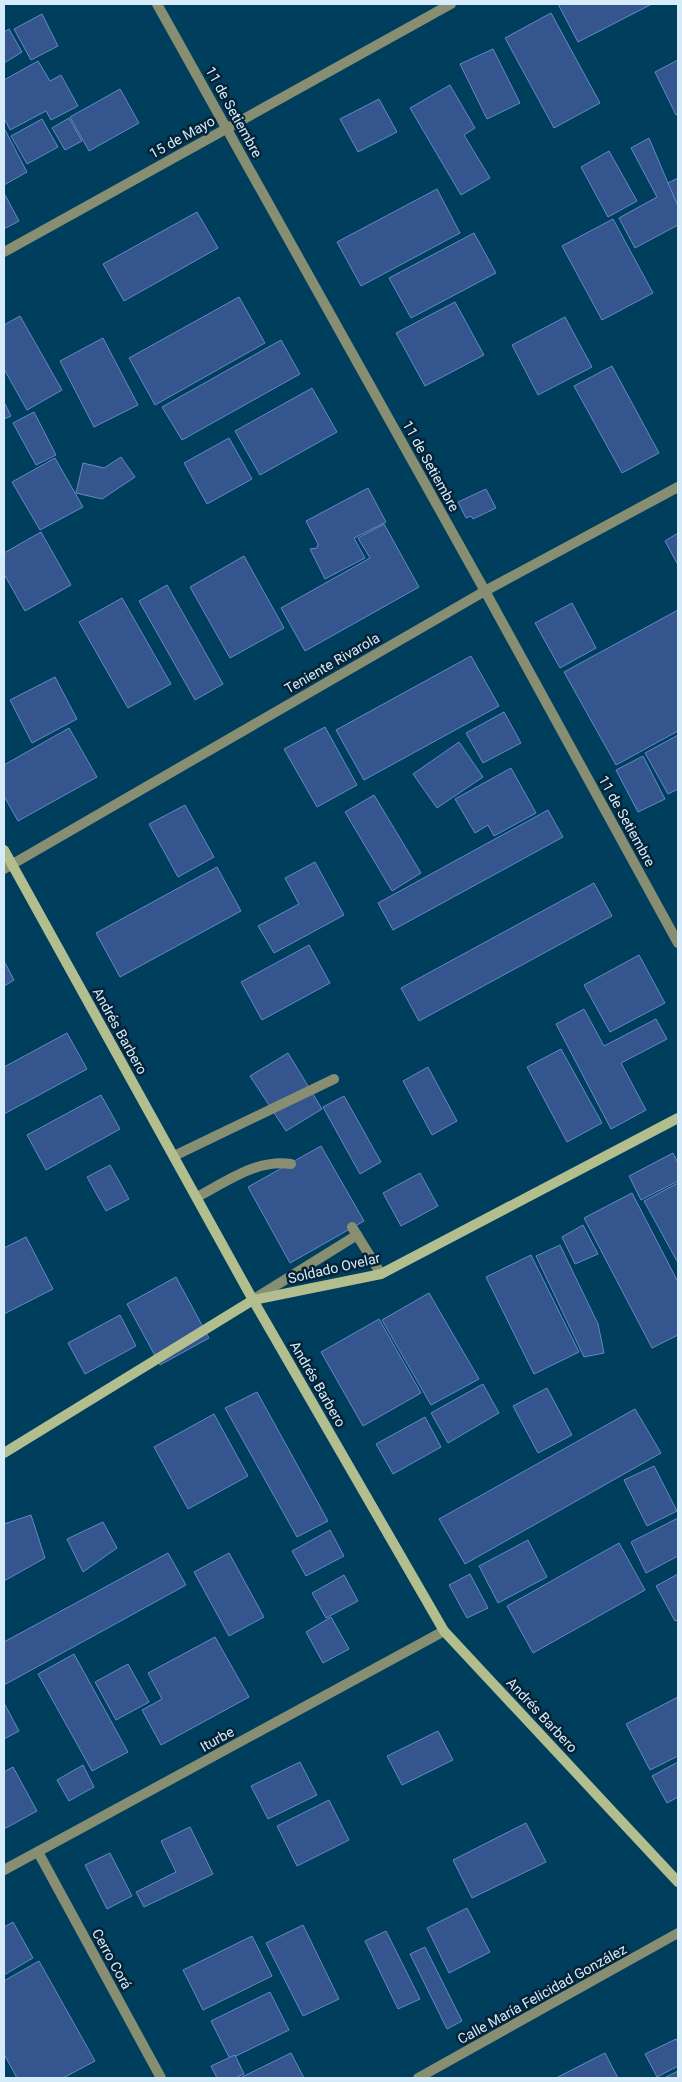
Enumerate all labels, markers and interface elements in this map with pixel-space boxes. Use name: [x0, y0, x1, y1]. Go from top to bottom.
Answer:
street label: 11 de Setiembre: [202, 64, 266, 160]
street label: 15 de Mayo: [147, 112, 217, 162]
street label: 11 de Setiembre: [399, 418, 463, 514]
street label: Teniente Rivarola: [282, 629, 382, 697]
street label: 11 de Setiembre: [595, 773, 659, 869]
street label: Andrés Barbero: [90, 985, 150, 1077]
street label: Soldado Ovelar: [286, 1250, 382, 1286]
street label: Andrés Barbero: [287, 1338, 349, 1430]
street label: Andrés Barbero: [503, 1674, 581, 1756]
street label: Iturbe: [197, 1723, 237, 1755]
street label: Cerro Corá: [89, 1926, 135, 1992]
street label: Calle María Felicidad González: [455, 1941, 629, 2047]

